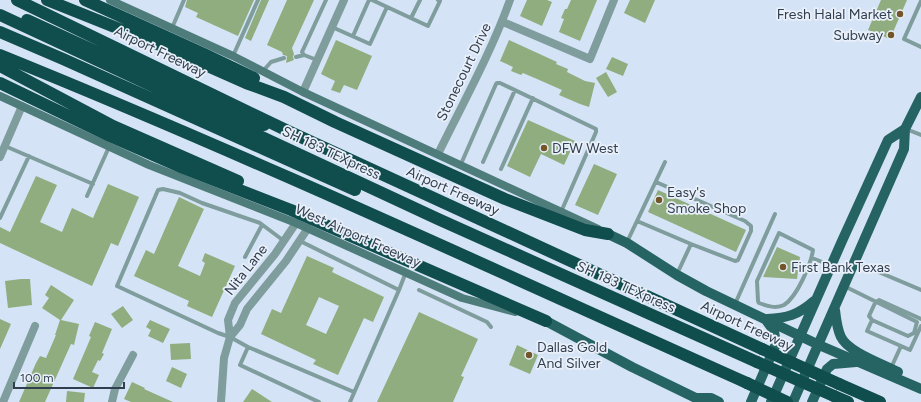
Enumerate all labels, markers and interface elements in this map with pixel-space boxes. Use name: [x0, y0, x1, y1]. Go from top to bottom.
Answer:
place label: Fresh Halal Market: [777, 6, 892, 23]
marker: Fresh Halal Market: [895, 9, 905, 19]
street label: Stonecourt Drive: [433, 20, 495, 124]
street label: Airport Freeway: [111, 22, 209, 82]
place label: Subway: [833, 27, 884, 44]
marker: Subway: [886, 30, 896, 40]
street label: SH 183 TEXpress: [279, 123, 383, 183]
place label: DFW West: [552, 140, 618, 157]
marker: DFW West: [539, 143, 549, 153]
street label: Airport Freeway: [404, 163, 503, 219]
place label: Easy's Smoke Shop: [667, 184, 746, 217]
marker: Easy's Smoke Shop: [654, 195, 664, 205]
street label: West Airport Freeway: [293, 201, 424, 272]
street label: Nita Lane: [221, 241, 271, 299]
street label: SH 183 TEXpress: [574, 258, 678, 316]
place label: First Bank Texas: [791, 259, 890, 276]
marker: First Bank Texas: [778, 262, 788, 272]
street label: Airport Freeway: [698, 297, 796, 355]
place label: Dallas Gold And Silver: [537, 339, 607, 372]
marker: Dallas Gold And Silver: [524, 350, 534, 360]
scale bar: [14, 364, 124, 390]
text: 100 m: [20, 371, 54, 385]

